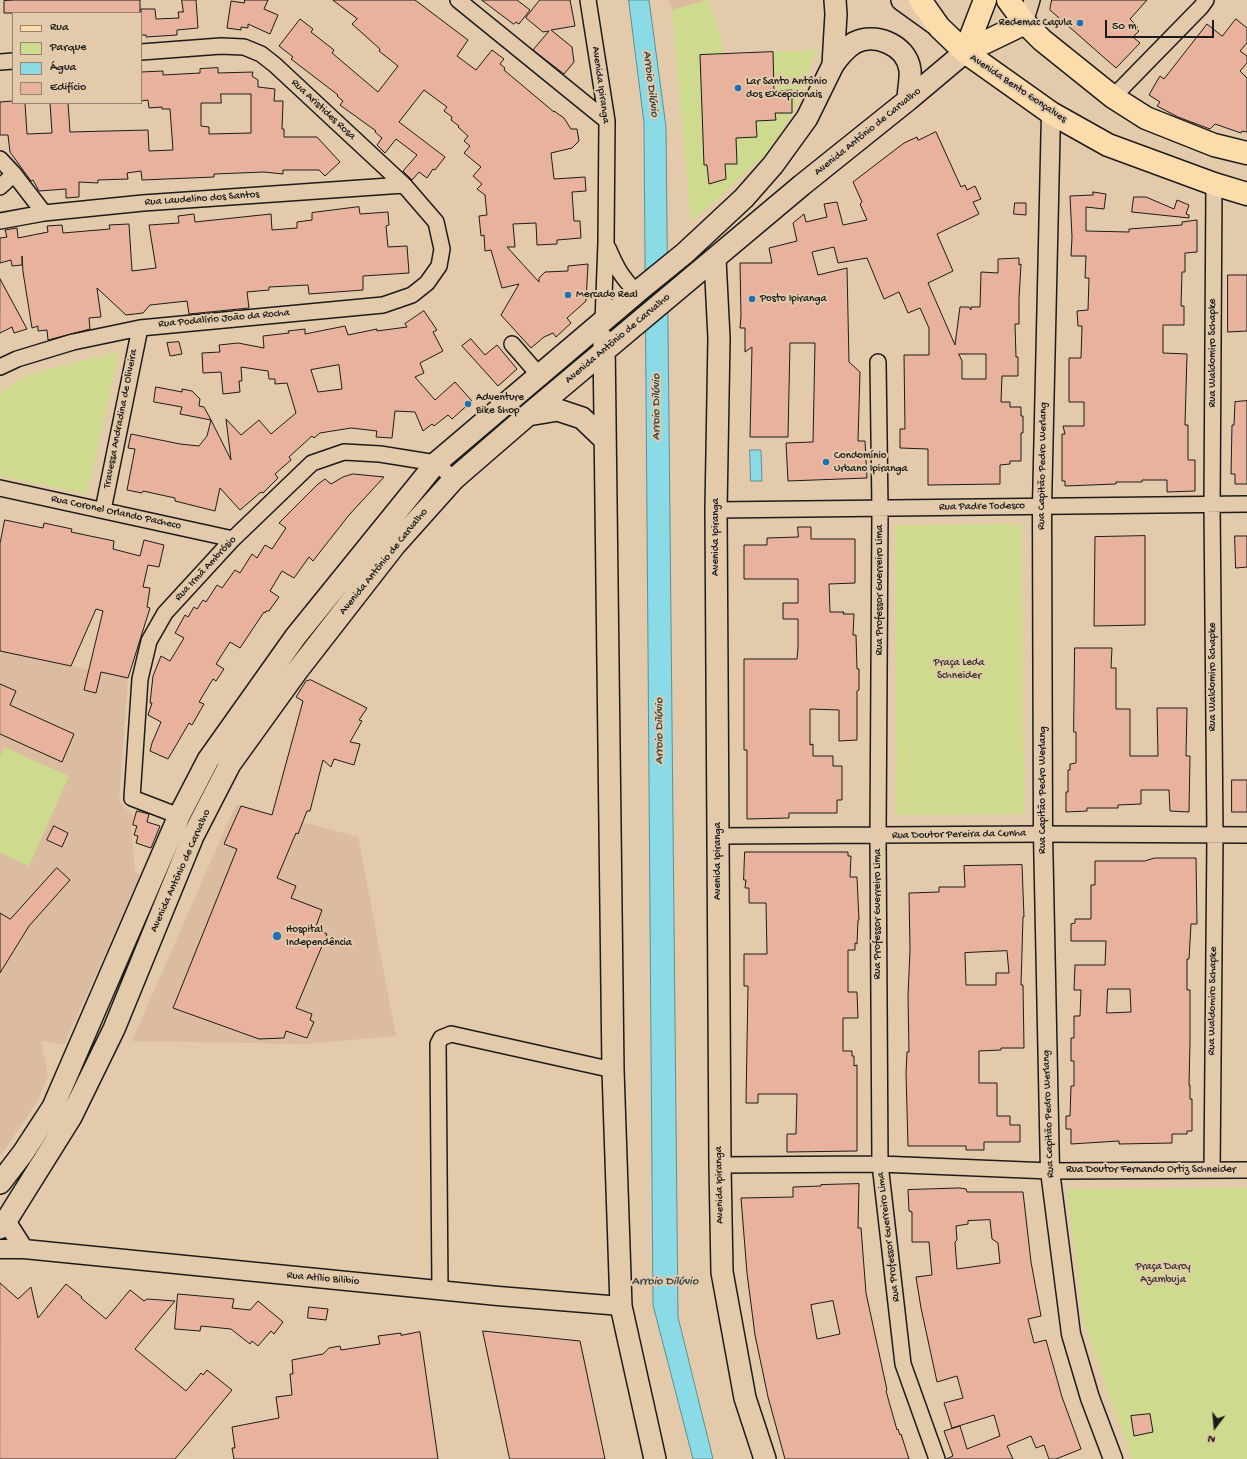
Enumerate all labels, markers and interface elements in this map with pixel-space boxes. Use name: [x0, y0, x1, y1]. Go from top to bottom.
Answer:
legend: [12, 12, 142, 104]
scale bar: [1107, 12, 1216, 38]
place label: Redemac Caçula: [999, 16, 1072, 30]
marker: Redemac Caçula: [1075, 18, 1085, 28]
text: 50 m: [1112, 20, 1137, 34]
text: Rua: [50, 21, 69, 35]
text: Parque: [50, 41, 87, 55]
street label: Avenida Ipiranga: [588, 46, 612, 124]
water label: Arroio Dilúvio: [639, 50, 661, 118]
street label: Avenida Bento Gonçalves: [967, 52, 1069, 126]
text: Água: [50, 61, 76, 75]
place label: Lar Santo Antônio dos Excepcionais: [746, 75, 827, 101]
street label: Rua Aristides Rosa: [288, 77, 358, 143]
text: Edifício: [50, 81, 86, 95]
marker: Lar Santo Antônio dos Excepcionais: [733, 83, 743, 93]
street label: Avenida Antônio de Carvalho: [812, 85, 924, 179]
street label: Rua Laudelino dos Santos: [144, 188, 260, 210]
place label: Mercado Real: [576, 288, 638, 302]
marker: Mercado Real: [563, 290, 573, 300]
street label: Avenida Antônio de Carvalho: [563, 291, 673, 387]
place label: Posto Ipiranga: [760, 292, 827, 306]
marker: Posto Ipiranga: [747, 294, 757, 304]
street label: Rua Waldomiro Schapke: [1206, 299, 1220, 407]
street label: Rua Podalírio João da Rocha: [158, 307, 290, 331]
street label: Travessa Andradina de Oliveira: [101, 348, 141, 490]
water label: Arroio Dilúvio: [650, 374, 664, 440]
place label: Adventure Bike Shop: [476, 391, 524, 417]
marker: Adventure Bike Shop: [463, 399, 473, 409]
street label: Rua Capitão Pedro Werlang: [1035, 402, 1051, 530]
place label: Condomínio Urbano Ipiranga: [834, 449, 908, 475]
marker: Condomínio Urbano Ipiranga: [821, 457, 831, 467]
street label: Rua Coronel Orlando Pacheco: [50, 493, 182, 533]
street label: Avenida Ipiranga: [709, 498, 723, 576]
street label: Rua Padre Todesco: [939, 500, 1025, 514]
street label: Avenida Antônio de Carvalho: [337, 506, 431, 618]
street label: Rua Professor Guerreiro Lima: [873, 525, 887, 655]
street label: Rua Irmã Ambrósio: [172, 534, 240, 604]
street label: Rua Waldomiro Schapke: [1206, 623, 1220, 731]
park label: Praça Leda Schneider: [934, 656, 984, 682]
water label: Arroio Dilúvio: [653, 698, 667, 764]
street label: Rua Capitão Pedro Werlang: [1036, 726, 1050, 854]
street label: Avenida Antônio de Carvalho: [148, 807, 214, 935]
street label: Avenida Ipiranga: [711, 822, 725, 900]
street label: Rua Doutor Pereira da Cunha: [892, 827, 1026, 843]
street label: Rua Professor Guerreiro Lima: [871, 849, 885, 979]
place label: Hospital Independência: [286, 923, 352, 949]
marker: Hospital Independência: [271, 930, 283, 942]
street label: Rua Waldomiro Schapke: [1205, 946, 1221, 1056]
street label: Rua Capitão Pedro Werlang: [1040, 1050, 1058, 1178]
street label: Avenida Ipiranga: [713, 1146, 727, 1224]
street label: Rua Doutor Fernando Ortiz Schneider: [1066, 1163, 1236, 1177]
street label: Rua Professor Guerreiro Lima: [874, 1171, 904, 1303]
park label: Praça Darcy Azambuja: [1136, 1260, 1190, 1286]
street label: Rua Atílio Bilibio: [286, 1269, 360, 1289]
water label: Arroio Dilúvio: [632, 1275, 698, 1289]
north arrow: [1195, 1407, 1235, 1447]
text: N: [1207, 1432, 1217, 1445]

